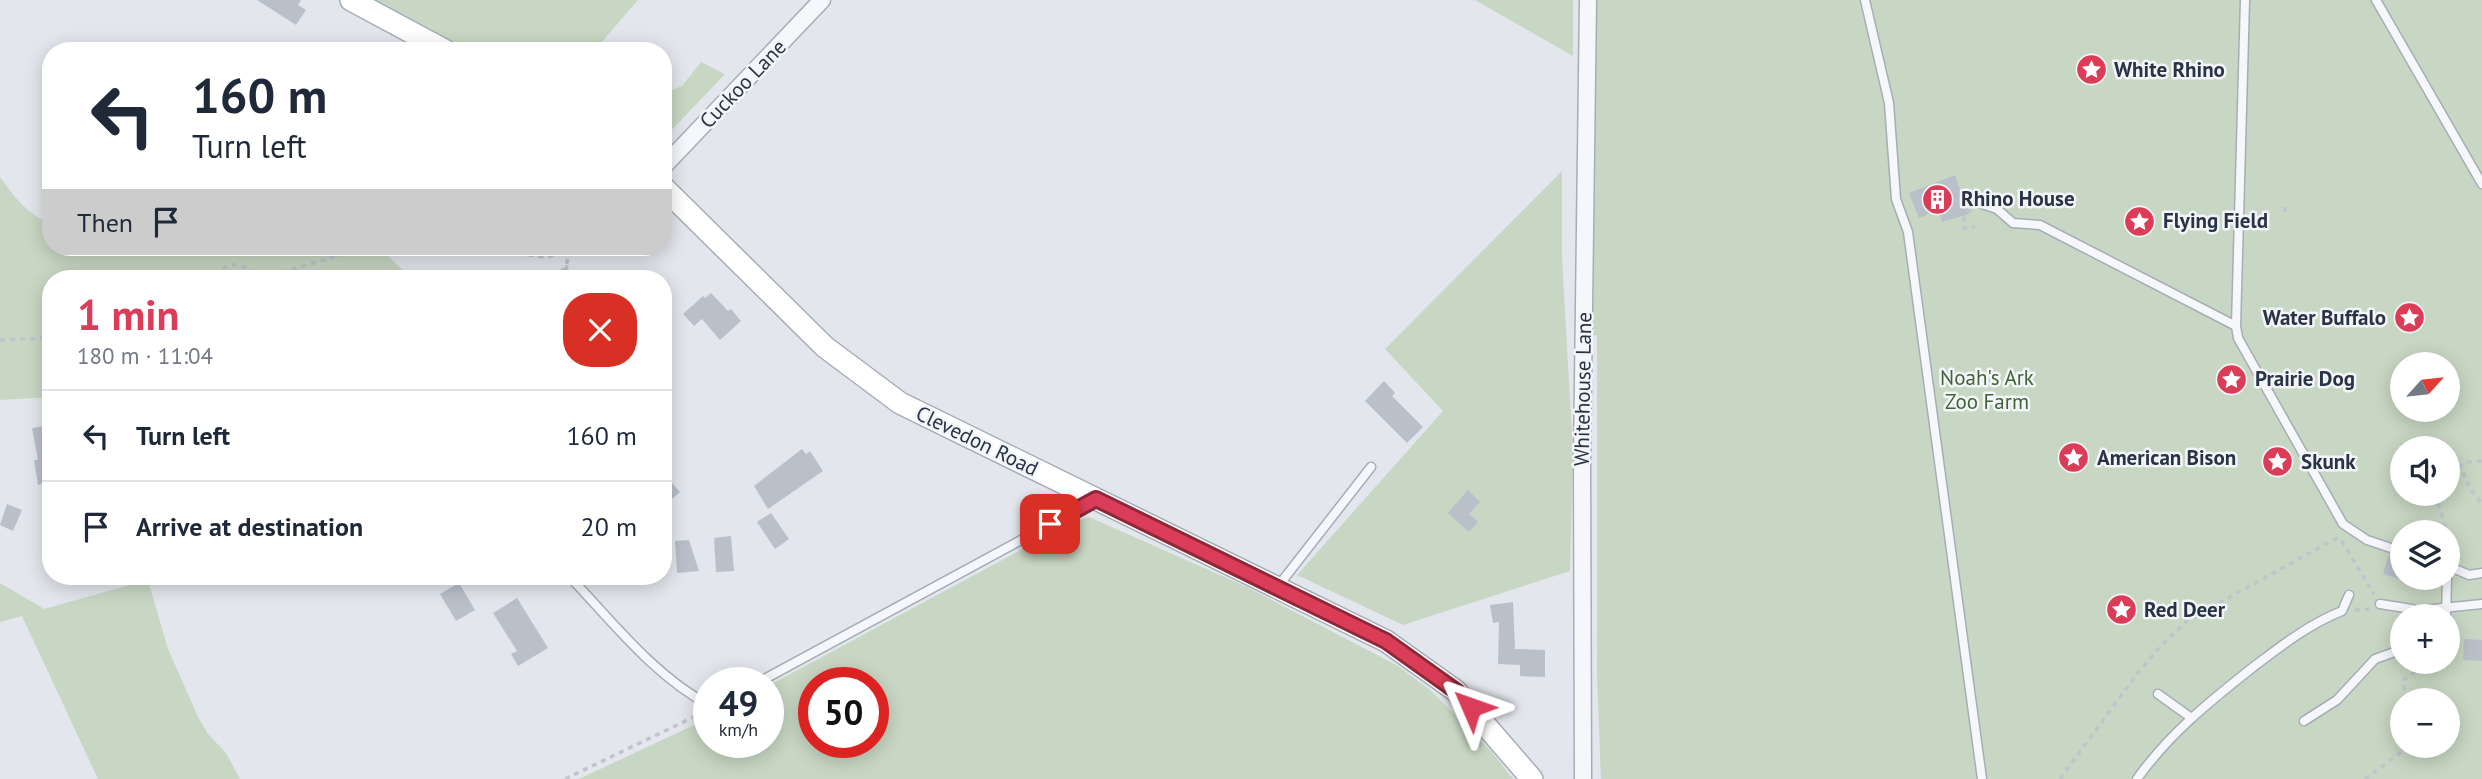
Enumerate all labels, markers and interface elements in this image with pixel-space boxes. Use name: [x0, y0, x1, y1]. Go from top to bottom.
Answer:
street label: Cuckoo Lane: [694, 34, 792, 134]
place icon: White Rhino: [2074, 53, 2108, 87]
place label: White Rhino: [2114, 56, 2225, 83]
text: 160 m: [192, 63, 327, 127]
icon: left: [77, 70, 168, 161]
text: Turn left: [192, 125, 307, 167]
building icon: Rhino House: [1921, 182, 1955, 216]
place label: Rhino House: [1961, 185, 2075, 212]
icon: arrive: [147, 203, 185, 241]
place icon: Flying Field: [2123, 204, 2157, 238]
text: Then: [77, 206, 133, 239]
place label: Flying Field: [2163, 207, 2268, 234]
text: 1 min: [77, 287, 179, 342]
button: close: [563, 293, 637, 367]
place icon: Water Buffalo: [2392, 301, 2426, 335]
place label: Water Buffalo: [2263, 304, 2386, 331]
street label: Whitehouse Lane: [1568, 312, 1597, 466]
text: 180 m · 11:04: [77, 341, 213, 370]
north arrow: [2390, 352, 2460, 422]
map controls: [2390, 352, 2460, 758]
place icon: Prairie Dog: [2215, 362, 2249, 396]
park label: Noah's Ark Zoo Farm: [1940, 364, 2034, 415]
place label: Prairie Dog: [2255, 365, 2355, 392]
street label: Clevedon Road: [912, 399, 1043, 482]
icon: left: [77, 417, 115, 455]
text: Turn left: [136, 419, 230, 452]
text: 160 m: [566, 419, 637, 452]
button: sound: [2390, 436, 2460, 506]
place icon: American Bison: [2057, 441, 2091, 475]
place label: American Bison: [2097, 444, 2236, 471]
place icon: Skunk: [2261, 445, 2295, 479]
place label: Skunk: [2301, 448, 2356, 475]
pin: [1020, 494, 1080, 554]
icon: arrive: [1031, 505, 1069, 543]
icon: arrive: [77, 508, 115, 546]
text: Arrive at destination: [136, 510, 363, 543]
text: 20 m: [581, 510, 637, 543]
button: layers: [2390, 520, 2460, 590]
place icon: Red Deer: [2104, 593, 2138, 627]
place label: Red Deer: [2144, 596, 2226, 623]
button: +: [2390, 604, 2460, 674]
speed limit sign: 50: [798, 667, 889, 758]
position arrow: [1434, 670, 1508, 744]
text: 49: [719, 680, 758, 726]
button: −: [2390, 688, 2460, 758]
text: km/h: [719, 718, 758, 741]

